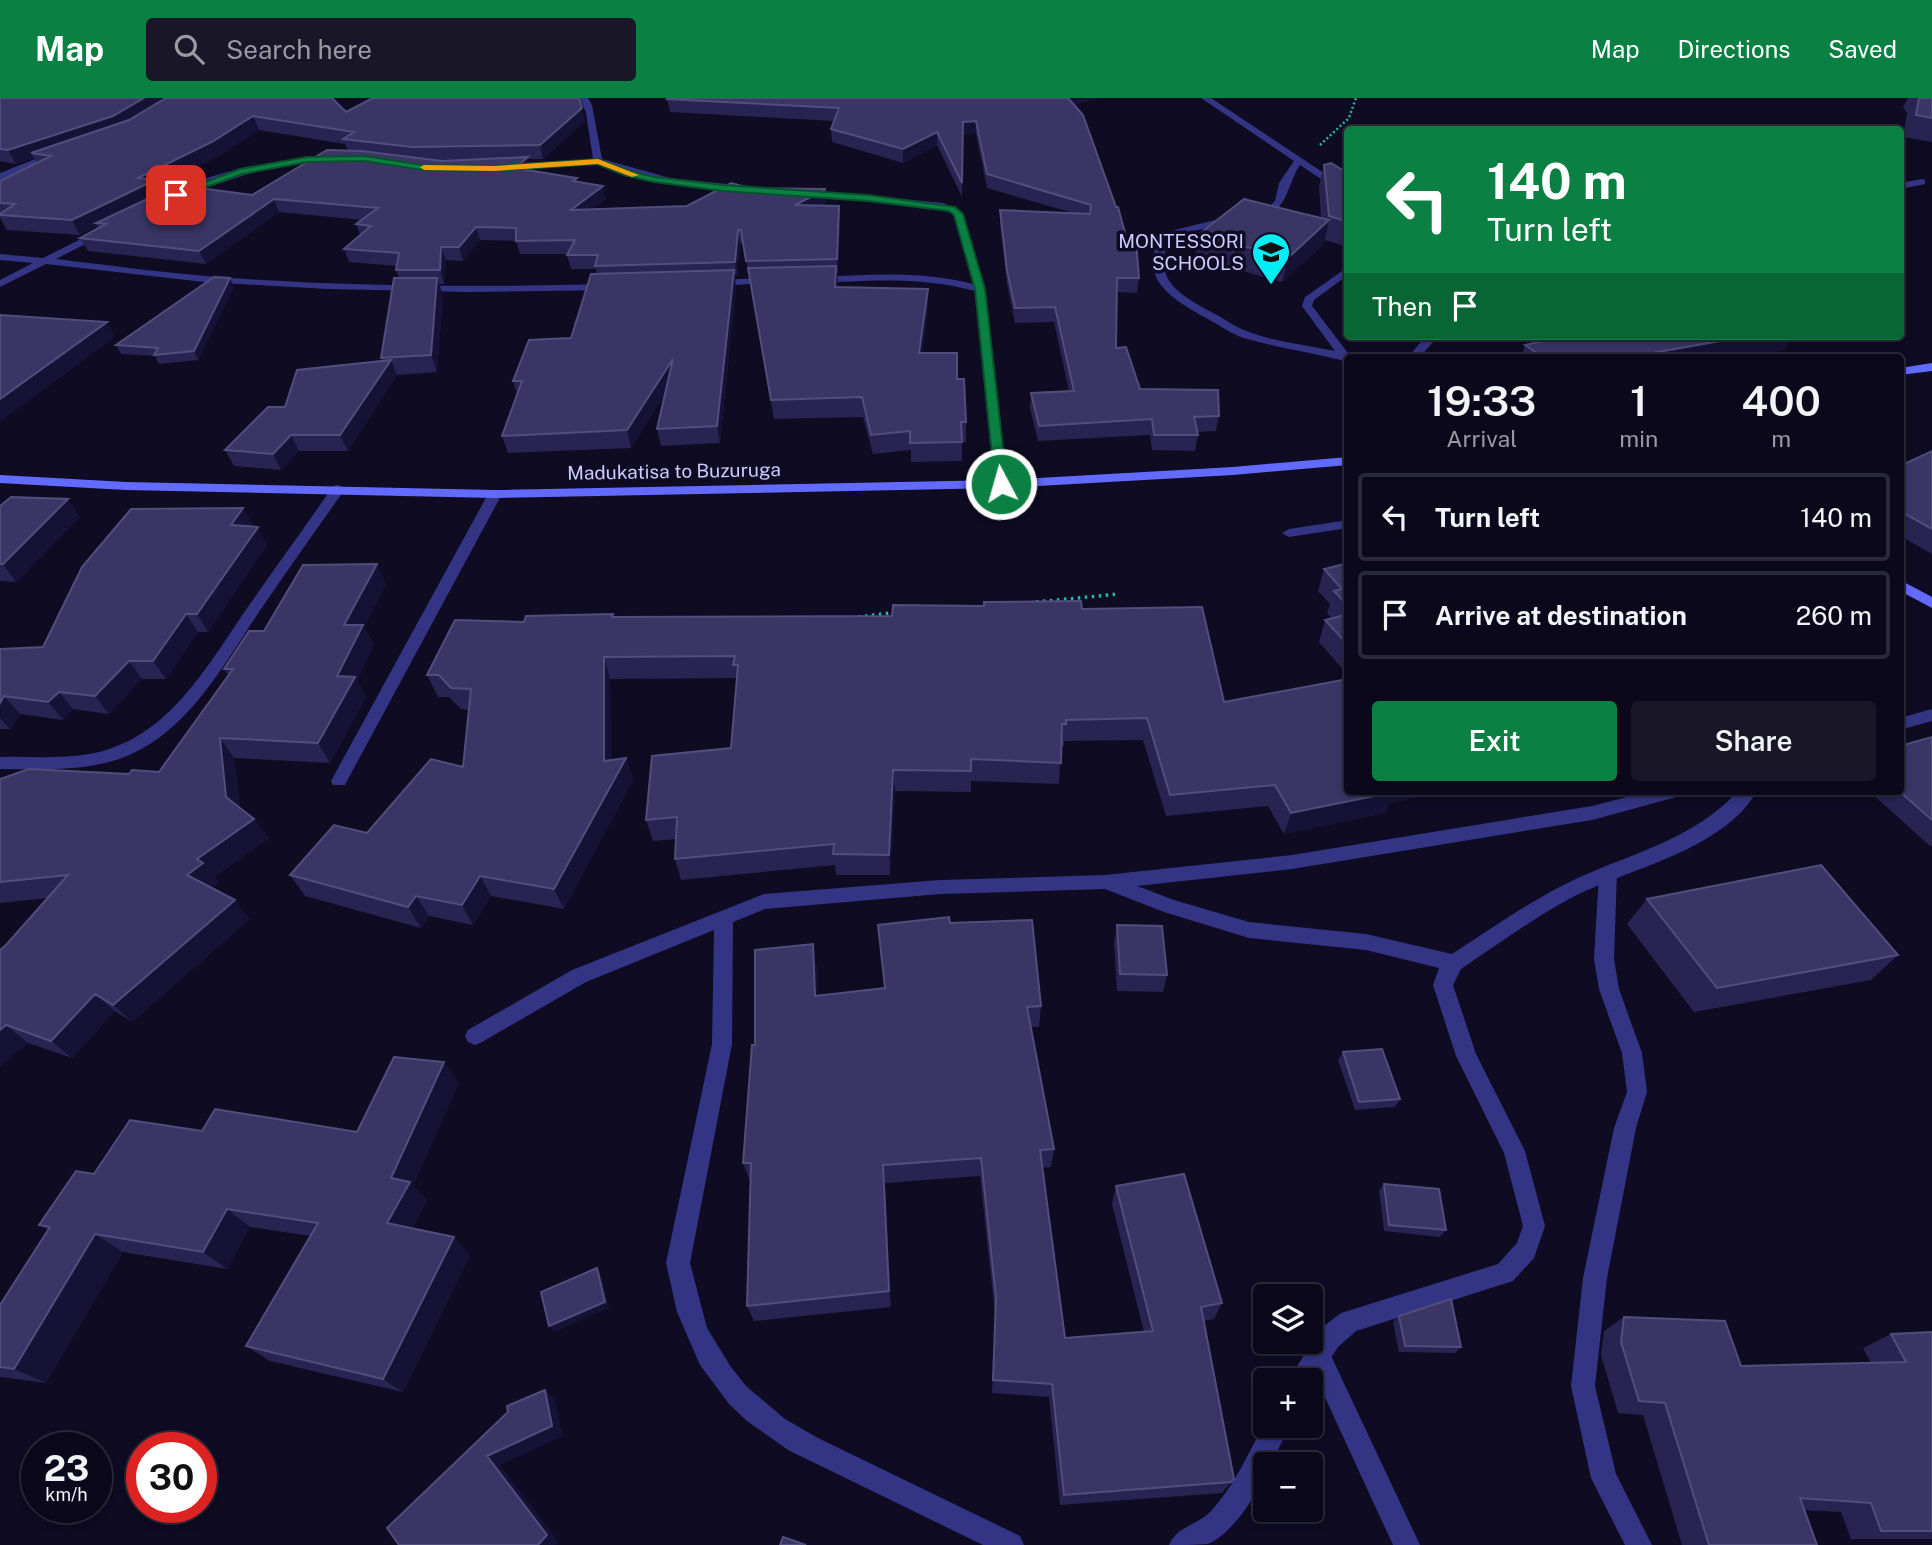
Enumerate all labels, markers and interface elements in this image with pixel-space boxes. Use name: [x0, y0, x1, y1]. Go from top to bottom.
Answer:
search box: [146, 18, 636, 81]
text: Map: [35, 30, 104, 68]
icon: search: [170, 30, 208, 68]
text: Search here: [226, 34, 372, 65]
text: Map: [1591, 35, 1640, 63]
text: Directions: [1678, 35, 1790, 63]
text: Saved: [1828, 35, 1897, 63]
text: 140 m: [1487, 152, 1627, 210]
icon: left: [1372, 154, 1463, 245]
pin: [146, 165, 206, 225]
icon: arrive: [157, 176, 195, 214]
text: Turn left: [1487, 211, 1612, 248]
place label: MONTESSORI SCHOOLS: [1118, 230, 1244, 274]
school or university icon: MONTESSORI SCHOOLS: [1250, 231, 1292, 286]
icon: arrive: [1446, 287, 1484, 325]
text: Then: [1372, 291, 1432, 322]
text: 19:33: [1427, 376, 1536, 425]
text: 1: [1630, 376, 1648, 425]
text: 400: [1741, 376, 1821, 425]
text: Arrival: [1446, 425, 1517, 452]
text: min: [1619, 425, 1658, 452]
text: m: [1771, 425, 1791, 452]
position arrow: [964, 447, 1038, 521]
street label: Madukatisa to Buzuruga: [567, 458, 781, 484]
icon: left: [1376, 498, 1414, 536]
text: Turn left: [1435, 502, 1540, 533]
text: 140 m: [1800, 502, 1872, 533]
icon: arrive: [1376, 596, 1414, 634]
text: Arrive at destination: [1435, 600, 1687, 631]
text: 260 m: [1796, 600, 1872, 631]
button: Exit: [1372, 701, 1617, 781]
button: Share: [1631, 701, 1876, 781]
map controls: [1253, 1284, 1323, 1522]
button: layers: [1253, 1284, 1323, 1354]
button: +: [1253, 1368, 1323, 1438]
speed limit sign: 30: [126, 1432, 217, 1523]
text: 23: [44, 1448, 89, 1489]
button: −: [1253, 1452, 1323, 1522]
text: km/h: [45, 1484, 88, 1505]

